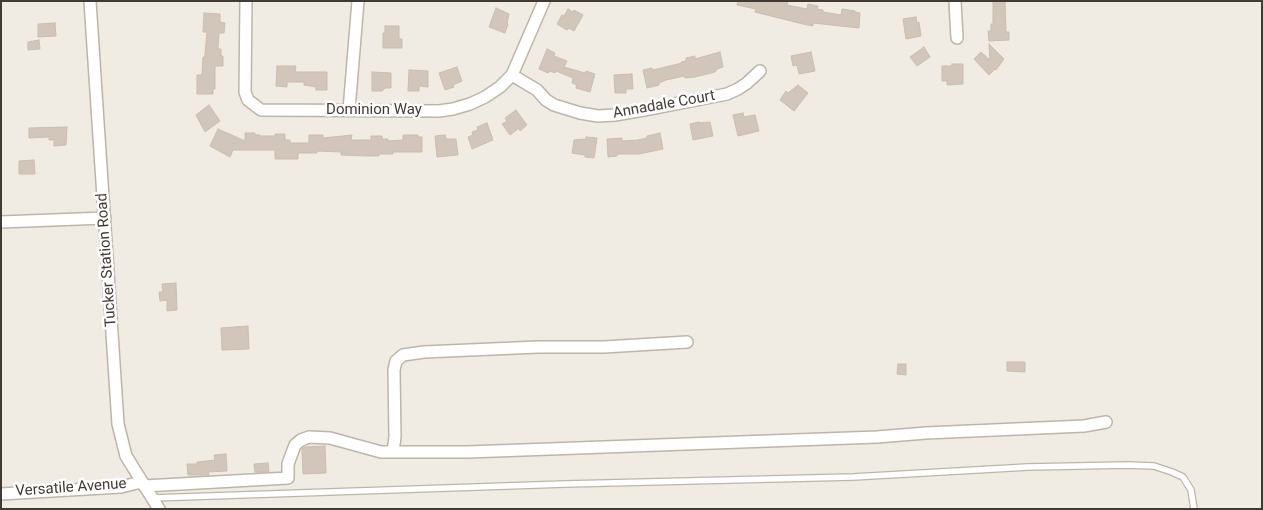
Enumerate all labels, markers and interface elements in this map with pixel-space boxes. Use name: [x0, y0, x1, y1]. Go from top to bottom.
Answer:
street label: Annadale Court: [612, 87, 716, 123]
street label: Dominion Way: [326, 101, 422, 119]
street label: Tucker Station Road: [93, 192, 121, 328]
street label: Versatile Avenue: [15, 475, 127, 501]

